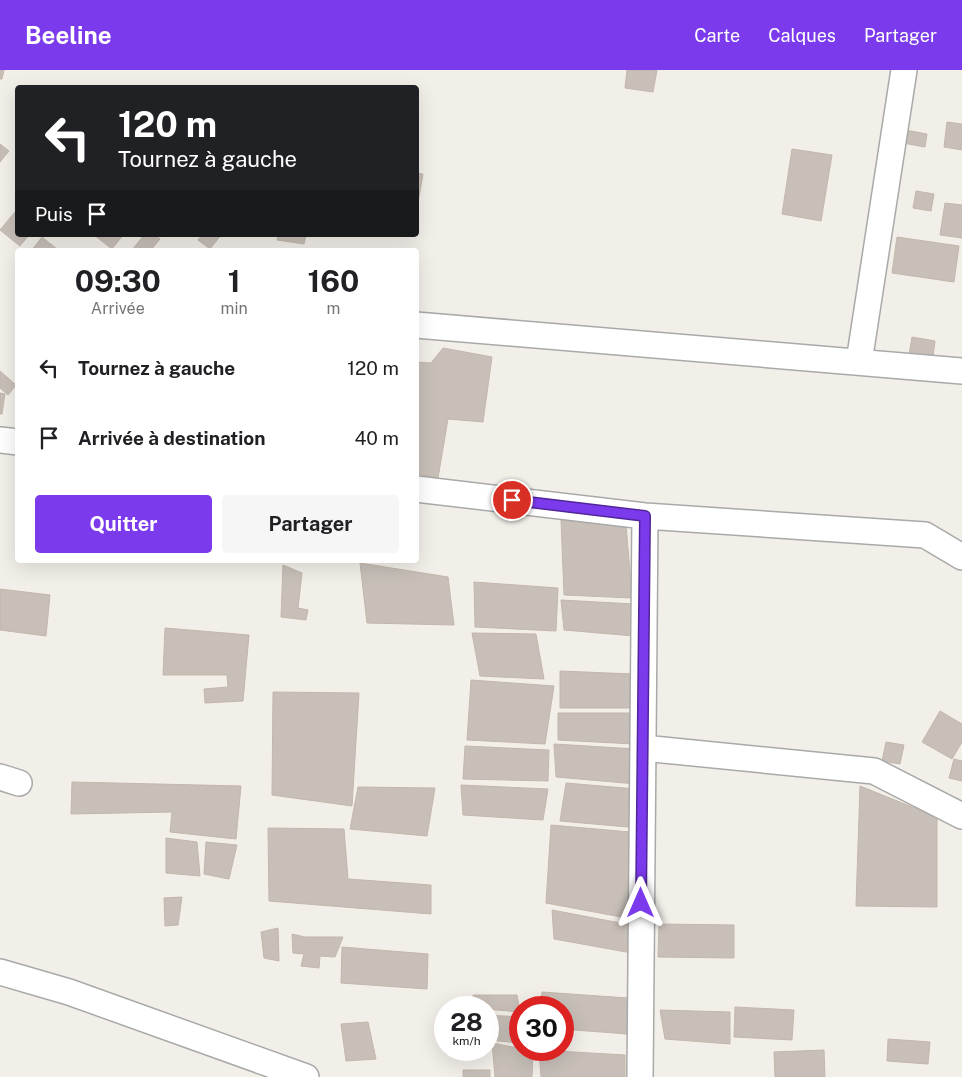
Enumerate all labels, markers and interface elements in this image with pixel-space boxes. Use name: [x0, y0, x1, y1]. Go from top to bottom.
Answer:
text: Beeline: [25, 21, 112, 49]
text: Carte: [694, 25, 740, 46]
text: Calques: [768, 25, 836, 46]
text: Partager: [864, 25, 937, 46]
text: 120 m: [118, 104, 217, 145]
icon: left: [35, 105, 100, 170]
text: Tournez à gauche: [118, 146, 297, 172]
icon: arrive: [83, 200, 111, 228]
text: Puis: [35, 203, 73, 225]
text: 09:30: [75, 263, 161, 299]
text: 1: [228, 263, 241, 299]
text: 160: [307, 263, 359, 299]
text: Arrivée: [91, 299, 145, 318]
text: min: [221, 299, 248, 318]
text: m: [326, 299, 340, 318]
icon: left: [35, 354, 63, 382]
text: Tournez à gauche: [78, 357, 235, 379]
text: 120 m: [347, 357, 399, 379]
icon: arrive: [35, 424, 63, 452]
text: Arrivée à destination: [78, 427, 266, 449]
text: 40 m: [354, 427, 399, 449]
pin: [491, 479, 533, 521]
icon: arrive: [498, 486, 526, 514]
button: Quitter: [35, 495, 212, 553]
button: Partager: [222, 495, 399, 553]
position arrow: [614, 876, 666, 928]
speed limit sign: 30: [509, 996, 574, 1061]
text: 28: [450, 1007, 483, 1037]
text: km/h: [452, 1034, 481, 1048]

